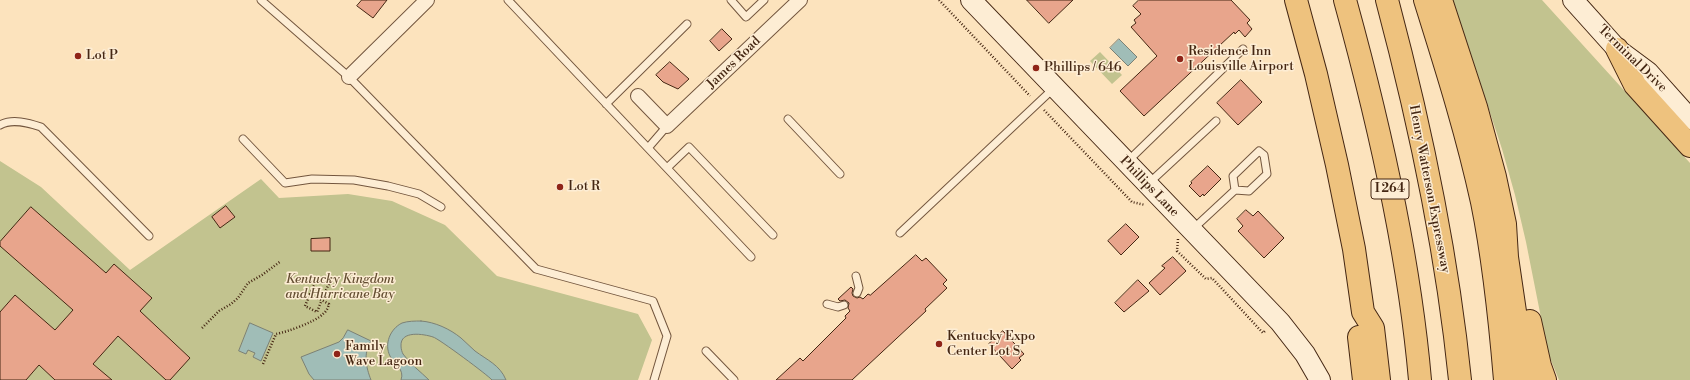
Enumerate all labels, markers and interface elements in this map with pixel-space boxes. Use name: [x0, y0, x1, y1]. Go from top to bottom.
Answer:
street label: Terminal Drive: [1594, 22, 1670, 96]
street label: James Road: [704, 34, 764, 92]
place label: Residence Inn Louisville Airport: [1188, 44, 1294, 75]
place label: Lot P: [86, 48, 118, 64]
marker: Lot P: [73, 51, 83, 61]
marker: Residence Inn Louisville Airport: [1175, 54, 1185, 64]
place label: Phillips / 646: [1044, 60, 1122, 76]
marker: Phillips / 646: [1031, 63, 1041, 73]
street label: Henry Watterson Expressway: [1405, 104, 1453, 274]
street label: Phillips Lane: [1116, 153, 1182, 221]
place label: Lot R: [568, 179, 600, 195]
road number: I 264: [1371, 179, 1409, 199]
marker: Lot R: [555, 182, 565, 192]
park label: Kentucky Kingdom and Hurricane Bay: [285, 272, 395, 303]
place label: Kentucky Expo Center Lot S: [947, 329, 1035, 360]
place label: Family Wave Lagoon: [345, 339, 422, 370]
marker: Kentucky Expo Center Lot S: [934, 339, 944, 349]
marker: Family Wave Lagoon: [332, 349, 342, 359]

